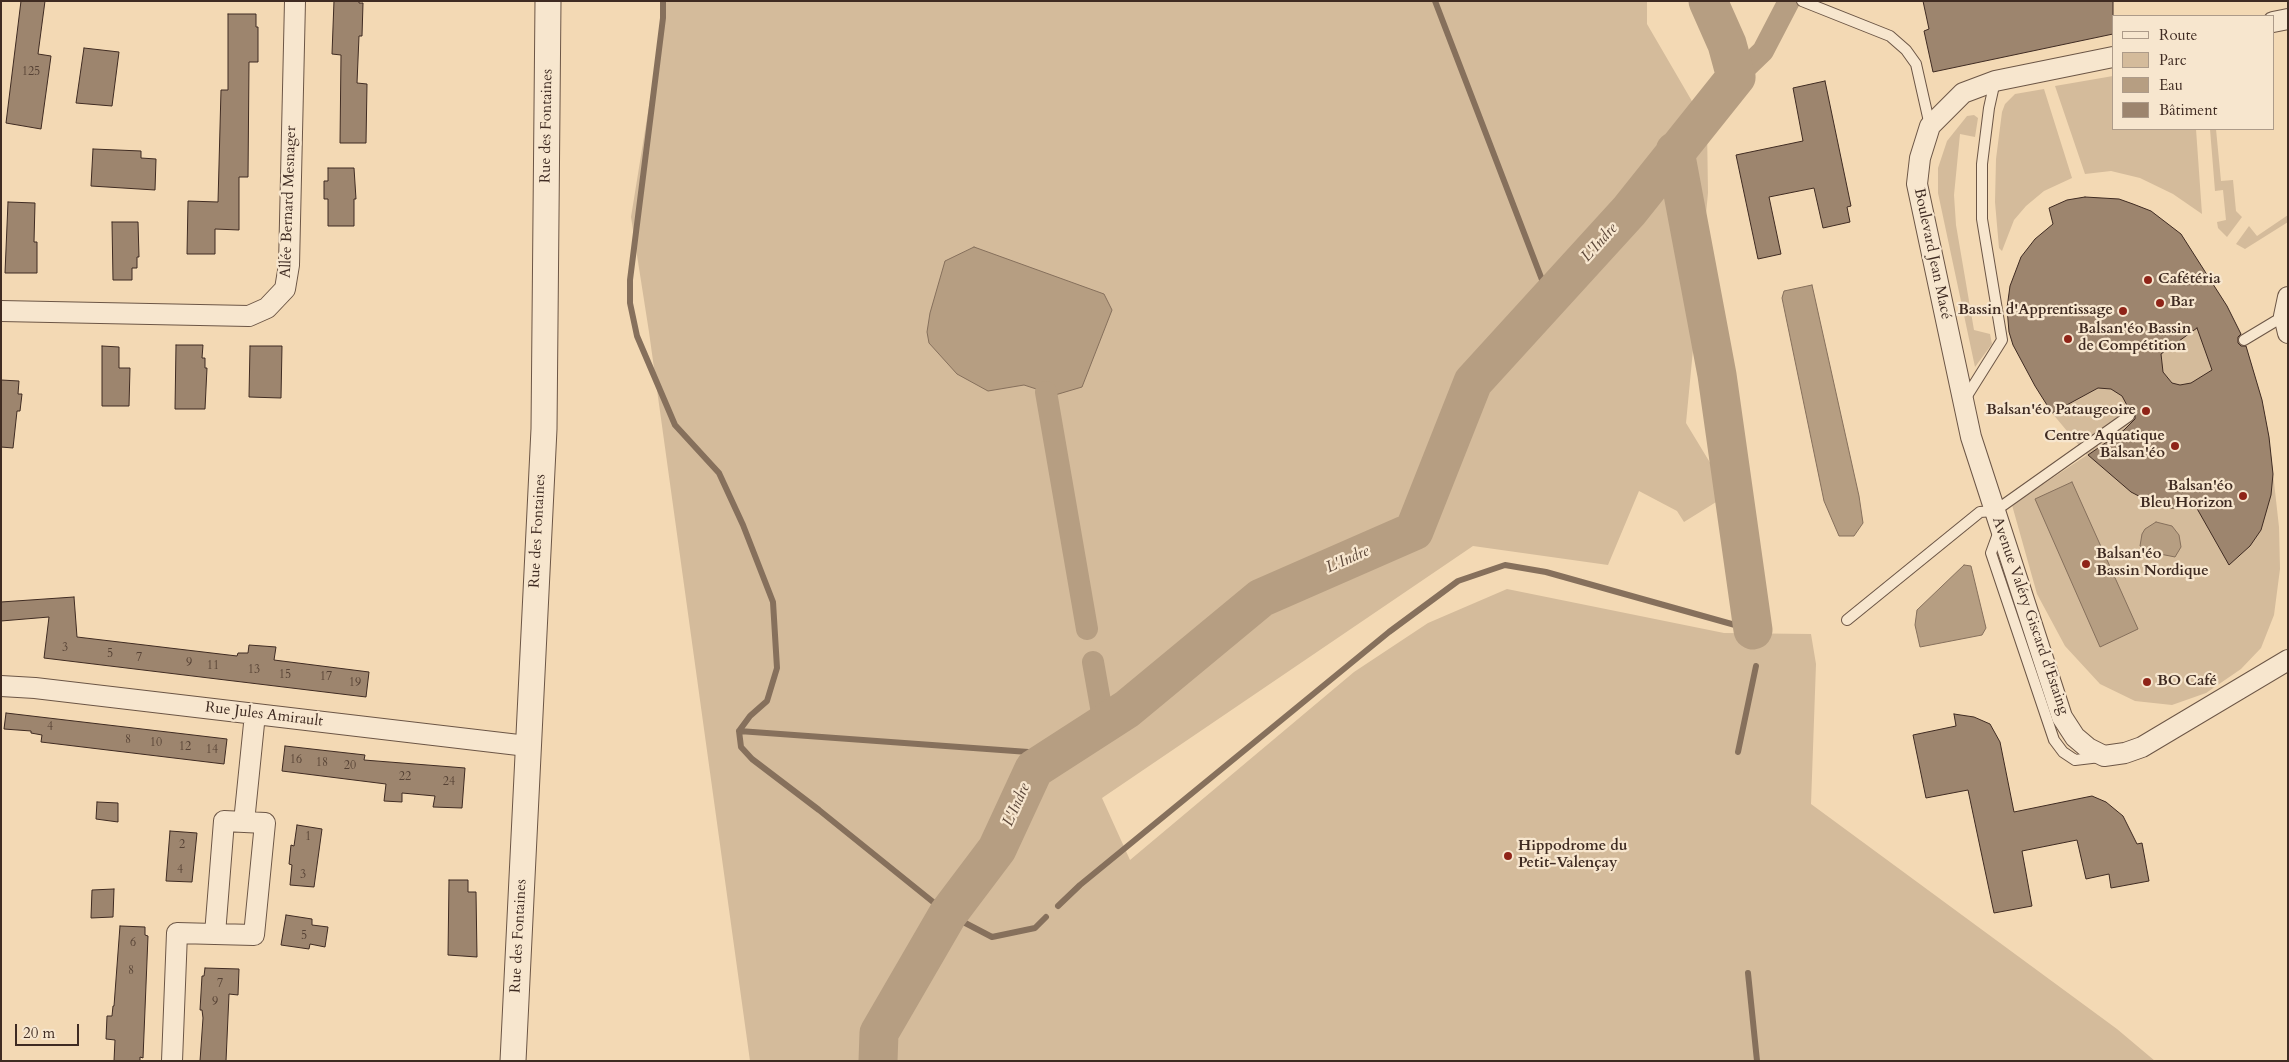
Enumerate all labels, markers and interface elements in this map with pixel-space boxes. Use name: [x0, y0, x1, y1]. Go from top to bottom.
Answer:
legend: [2112, 15, 2274, 130]
text: Route: [2159, 25, 2197, 45]
text: Parc: [2159, 50, 2187, 70]
house number: 125: [22, 65, 40, 79]
street label: Rue des Fontaines: [537, 69, 557, 183]
text: Eau: [2159, 75, 2183, 95]
text: Bâtiment: [2159, 100, 2217, 120]
street label: Allée Bernard Mesnager: [277, 125, 301, 279]
street label: Boulevard Jean Macé: [1909, 187, 1955, 321]
water label: L'Indre: [1578, 220, 1622, 266]
place label: Cafétéria: [2158, 271, 2221, 289]
marker: Cafétéria: [2142, 274, 2154, 286]
place label: Bar: [2170, 294, 2194, 312]
marker: Bar: [2154, 297, 2166, 309]
place label: Bassin d'Apprentissage: [1958, 302, 2113, 320]
marker: Bassin d'Apprentissage: [2117, 305, 2129, 317]
place label: Balsan'éo Bassin de Compétition: [2078, 321, 2191, 356]
marker: Balsan'éo Bassin de Compétition: [2062, 333, 2074, 345]
place label: Balsan'éo Pataugeoire: [1986, 402, 2136, 420]
marker: Balsan'éo Pataugeoire: [2140, 405, 2152, 417]
place label: Centre Aquatique Balsan'éo: [2044, 428, 2165, 463]
marker: Centre Aquatique Balsan'éo: [2169, 440, 2181, 452]
street label: Rue des Fontaines: [526, 473, 550, 589]
place label: Balsan'éo Bleu Horizon: [2140, 478, 2233, 513]
marker: Balsan'éo Bleu Horizon: [2237, 490, 2249, 502]
street label: Avenue Valéry Giscard d'Estaing: [1988, 515, 2072, 717]
water label: L'Indre: [1323, 542, 1373, 578]
place label: Balsan'éo Bassin Nordique: [2096, 546, 2209, 581]
marker: Balsan'éo Bassin Nordique: [2080, 558, 2092, 570]
house number: 3: [62, 641, 68, 655]
house number: 5: [107, 647, 113, 661]
house number: 7: [136, 651, 142, 665]
house number: 9: [186, 656, 192, 670]
house number: 11: [207, 659, 219, 673]
house number: 13: [248, 663, 260, 677]
house number: 15: [279, 668, 291, 682]
house number: 17: [320, 670, 332, 684]
place label: BO Café: [2157, 673, 2217, 691]
house number: 19: [349, 676, 361, 690]
marker: BO Café: [2141, 676, 2153, 688]
street label: Rue Jules Amirault: [204, 699, 324, 731]
house number: 4: [47, 720, 53, 734]
house number: 8: [125, 733, 131, 747]
house number: 10: [150, 736, 162, 750]
house number: 12: [179, 740, 191, 754]
house number: 14: [206, 743, 218, 757]
house number: 16: [290, 753, 302, 767]
house number: 18: [316, 756, 328, 770]
house number: 20: [344, 759, 356, 773]
house number: 22: [399, 770, 411, 784]
house number: 24: [443, 775, 455, 789]
water label: L'Indre: [999, 780, 1035, 830]
house number: 1: [305, 830, 311, 844]
house number: 2: [179, 838, 185, 852]
place label: Hippodrome du Petit-Valençay: [1518, 838, 1628, 873]
marker: Hippodrome du Petit-Valençay: [1502, 850, 1514, 862]
house number: 4: [177, 863, 183, 877]
house number: 3: [300, 868, 306, 882]
street label: Rue des Fontaines: [507, 878, 531, 994]
house number: 5: [301, 929, 307, 943]
house number: 6: [130, 936, 136, 950]
house number: 8: [128, 964, 134, 978]
house number: 7: [217, 977, 223, 991]
house number: 9: [212, 995, 218, 1009]
scale bar: [18, 1014, 81, 1046]
text: 20 m: [23, 1023, 55, 1043]

